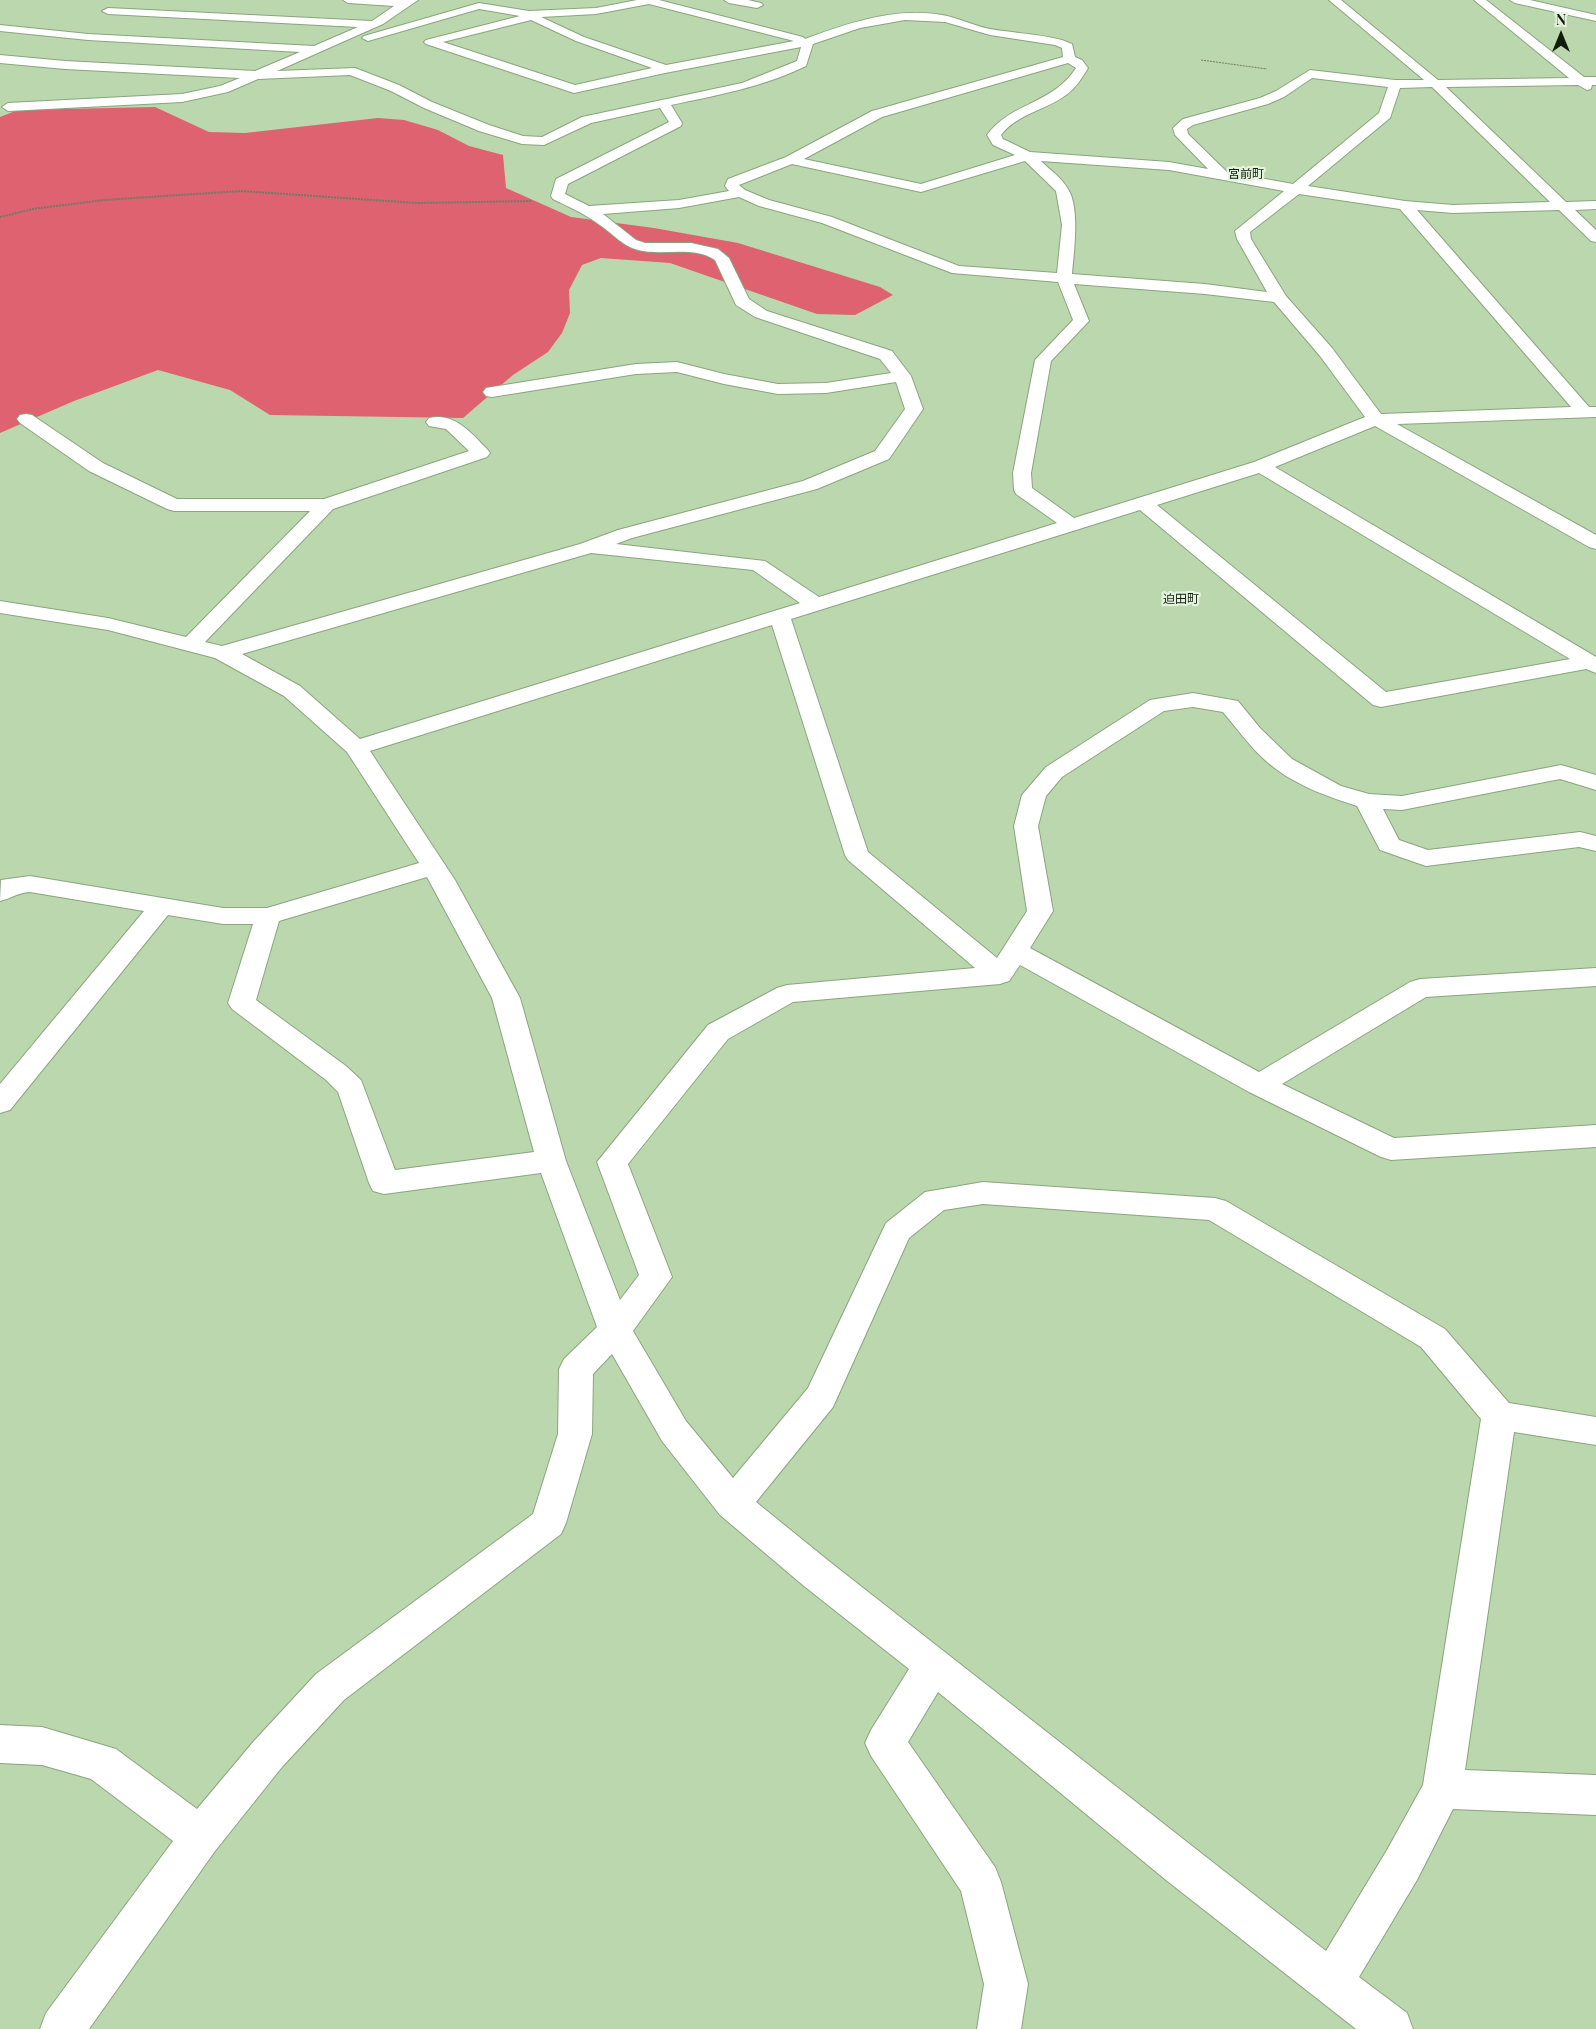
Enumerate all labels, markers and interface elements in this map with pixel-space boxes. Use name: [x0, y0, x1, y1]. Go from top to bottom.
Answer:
north arrow: [1536, 10, 1586, 60]
text: N: [1556, 10, 1566, 29]
district label: 宮前町: [1228, 167, 1264, 181]
district label: 迫田町: [1163, 592, 1199, 606]

